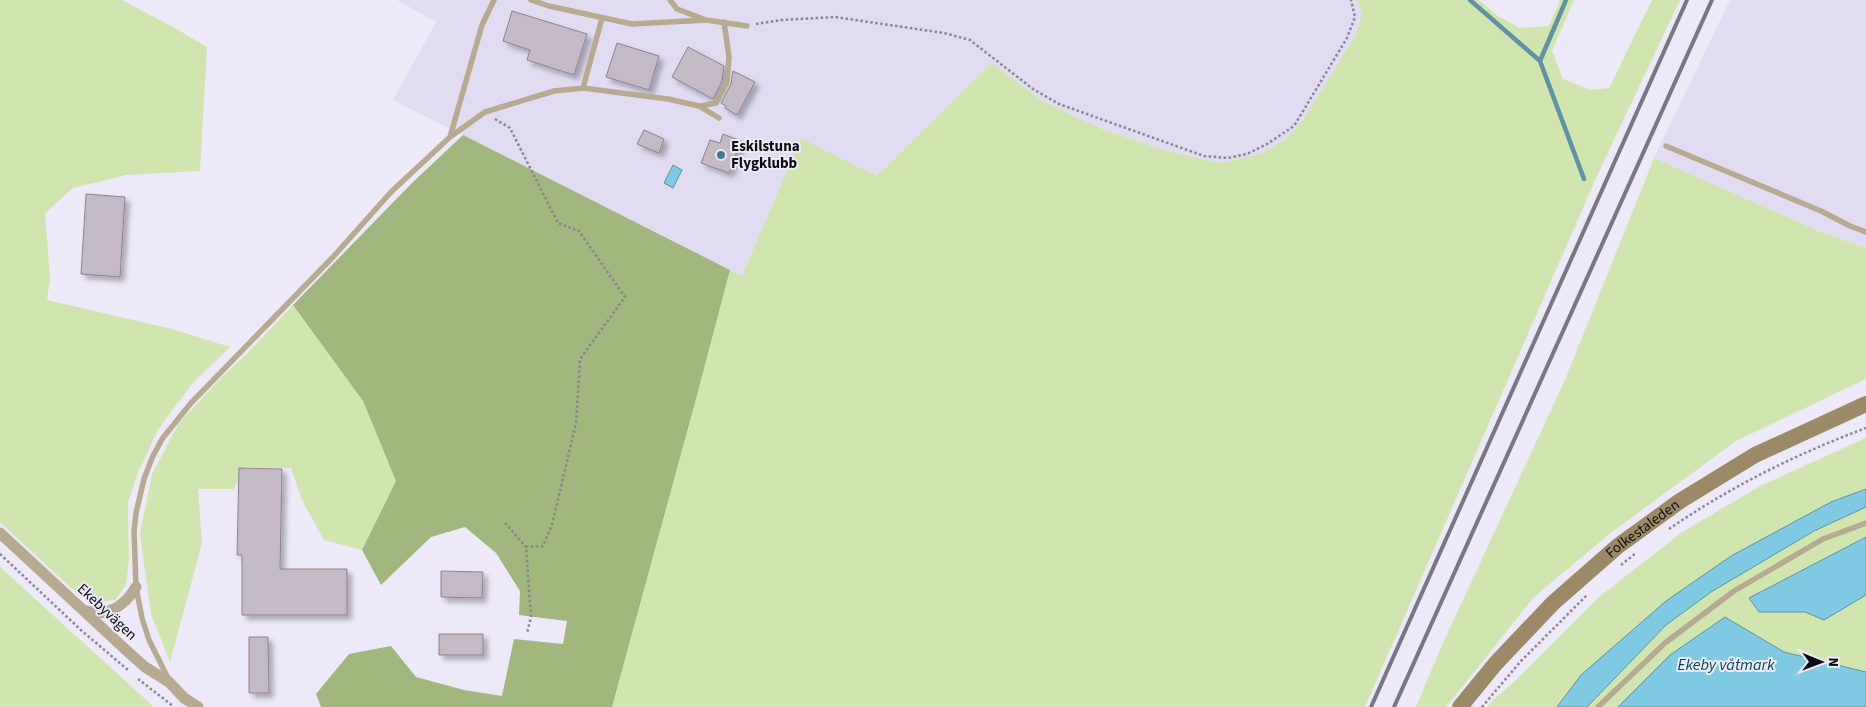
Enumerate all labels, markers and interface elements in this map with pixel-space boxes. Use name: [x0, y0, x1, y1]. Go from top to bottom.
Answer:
place label: Eskilstuna Flygklubb: [731, 136, 800, 174]
marker: Eskilstuna Flygklubb: [715, 149, 727, 161]
street label: Folkestaleden: [1601, 494, 1684, 563]
street label: Ekebyvägen: [72, 579, 142, 645]
north arrow: [1796, 637, 1846, 687]
water label: Ekeby våtmark: [1677, 654, 1775, 676]
text: N: [1823, 657, 1843, 667]

